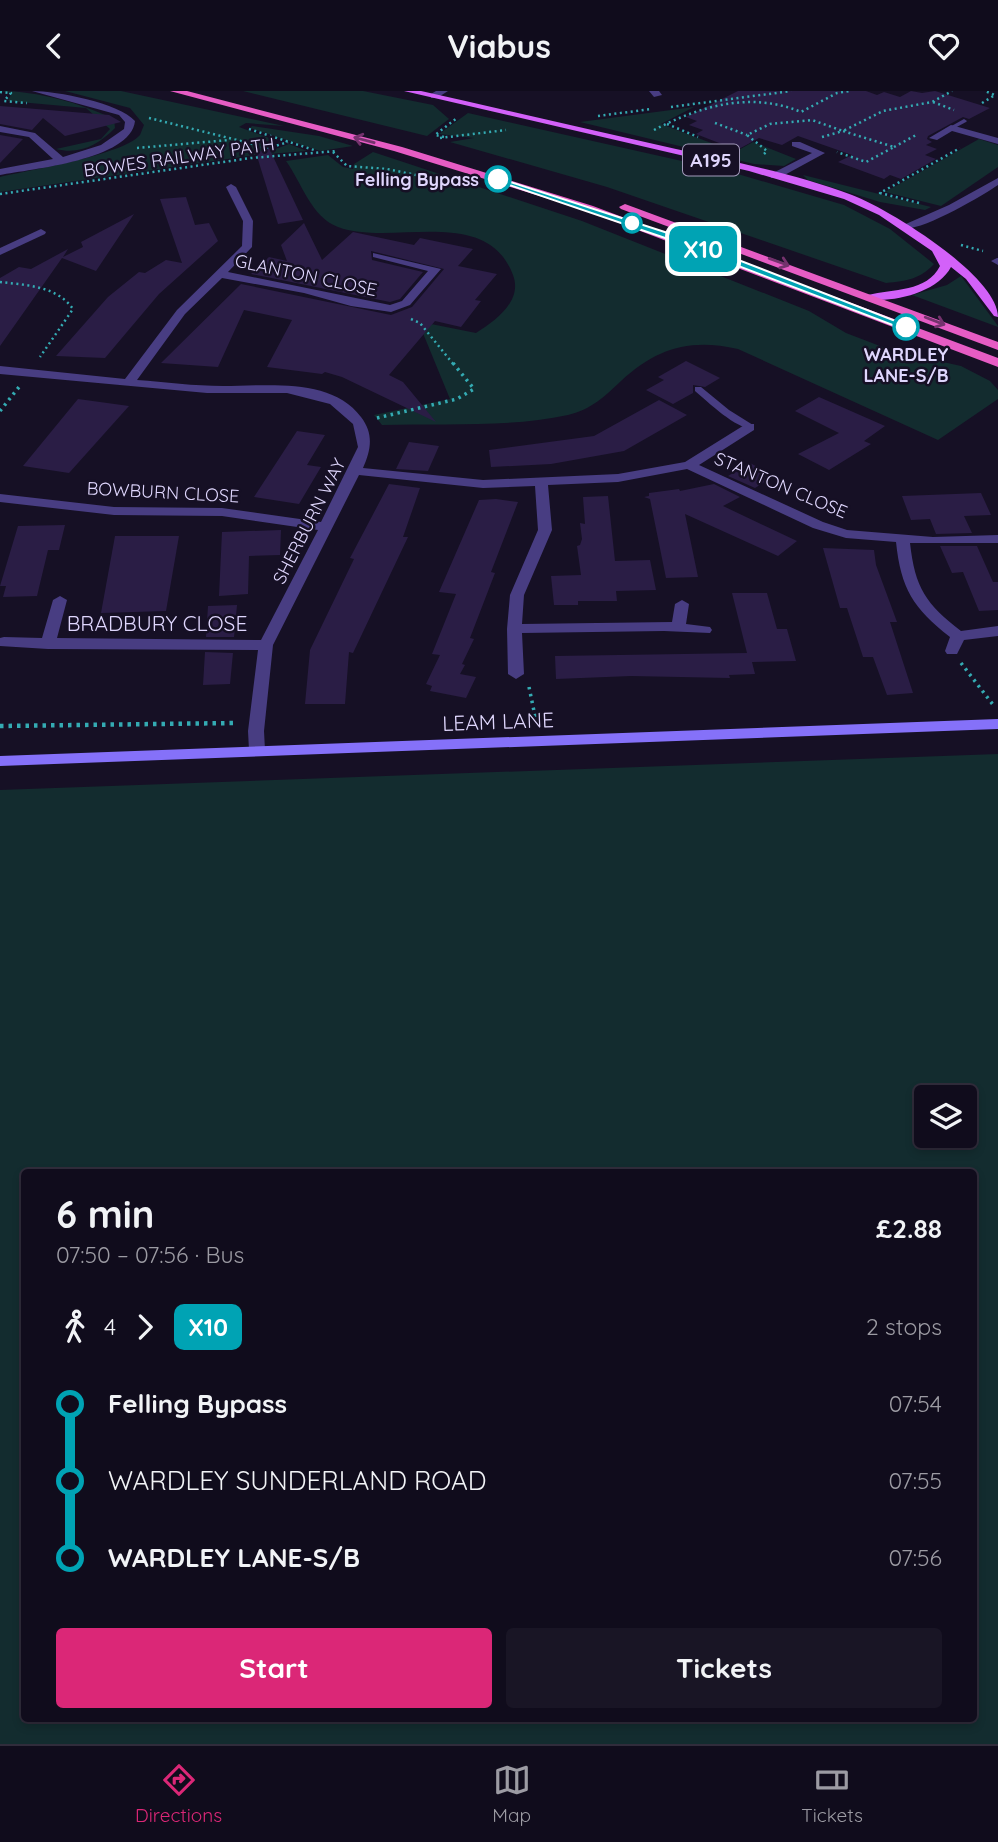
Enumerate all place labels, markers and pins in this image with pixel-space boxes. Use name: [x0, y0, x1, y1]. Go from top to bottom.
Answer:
marker: Felling Bypass: [485, 166, 511, 192]
place label: Felling Bypass: [355, 168, 479, 191]
unlabelled marker: [622, 213, 642, 233]
marker: WARDLEY LANE-S/B: [893, 314, 919, 340]
place label: WARDLEY LANE-S/B: [863, 343, 949, 387]

